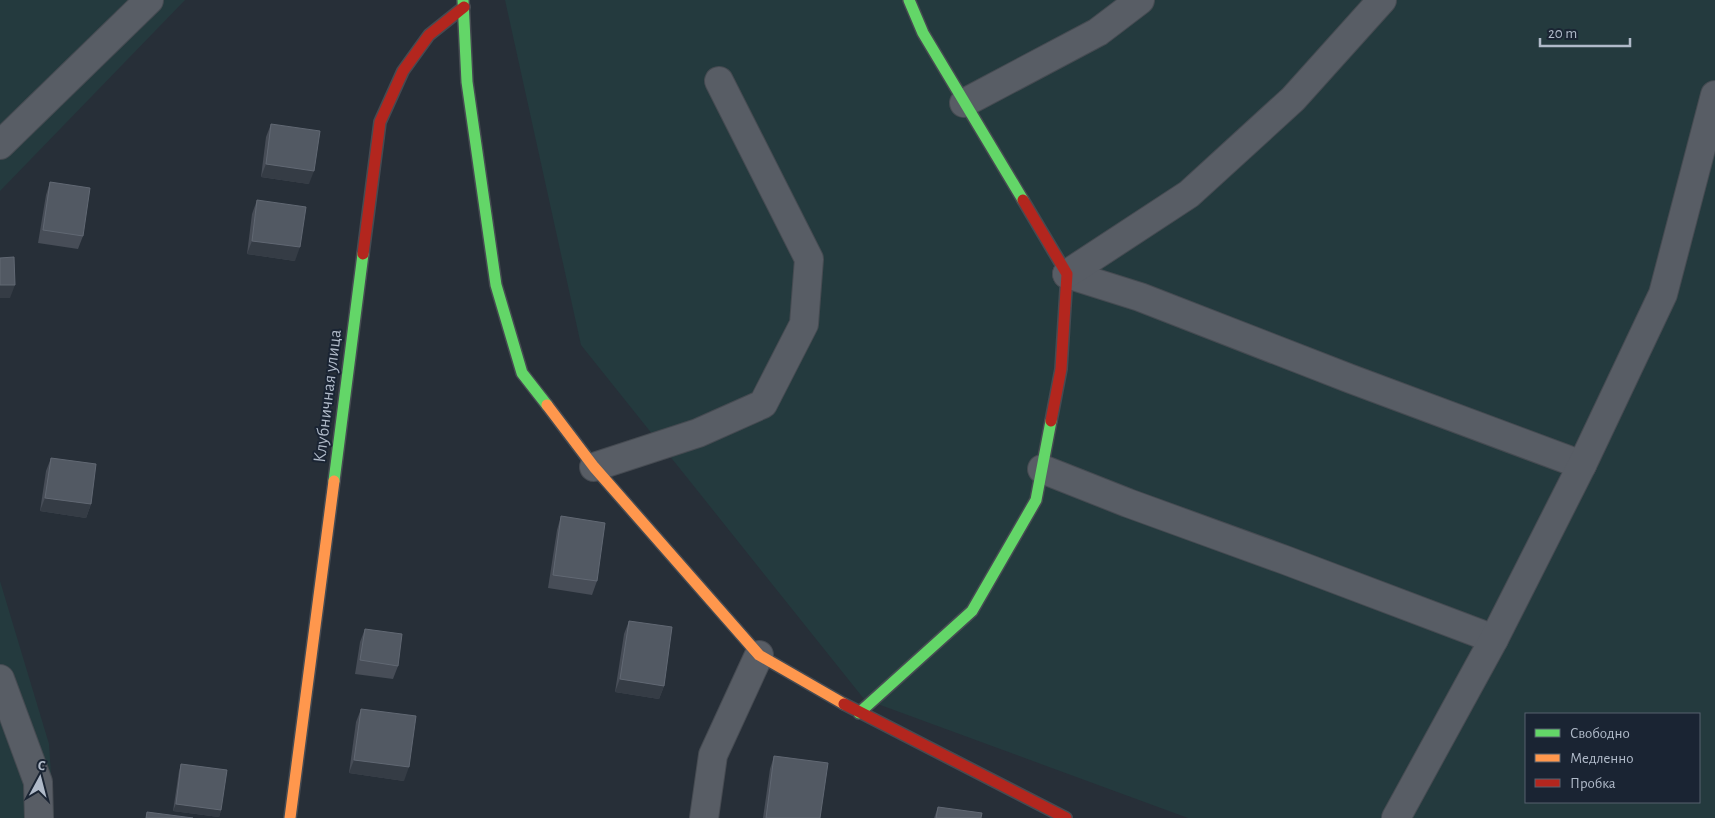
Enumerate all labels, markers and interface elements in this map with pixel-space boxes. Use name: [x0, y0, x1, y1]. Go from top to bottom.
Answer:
scale bar: [1540, 15, 1630, 47]
text: 20 m: [1548, 26, 1577, 41]
street label: Клубничная улица: [310, 328, 345, 464]
legend: [1525, 713, 1700, 803]
text: Свободно: [1570, 726, 1630, 741]
text: Медленно: [1570, 751, 1634, 766]
north arrow: [15, 753, 65, 803]
text: С: [37, 759, 46, 774]
text: Пробка: [1570, 776, 1616, 791]

